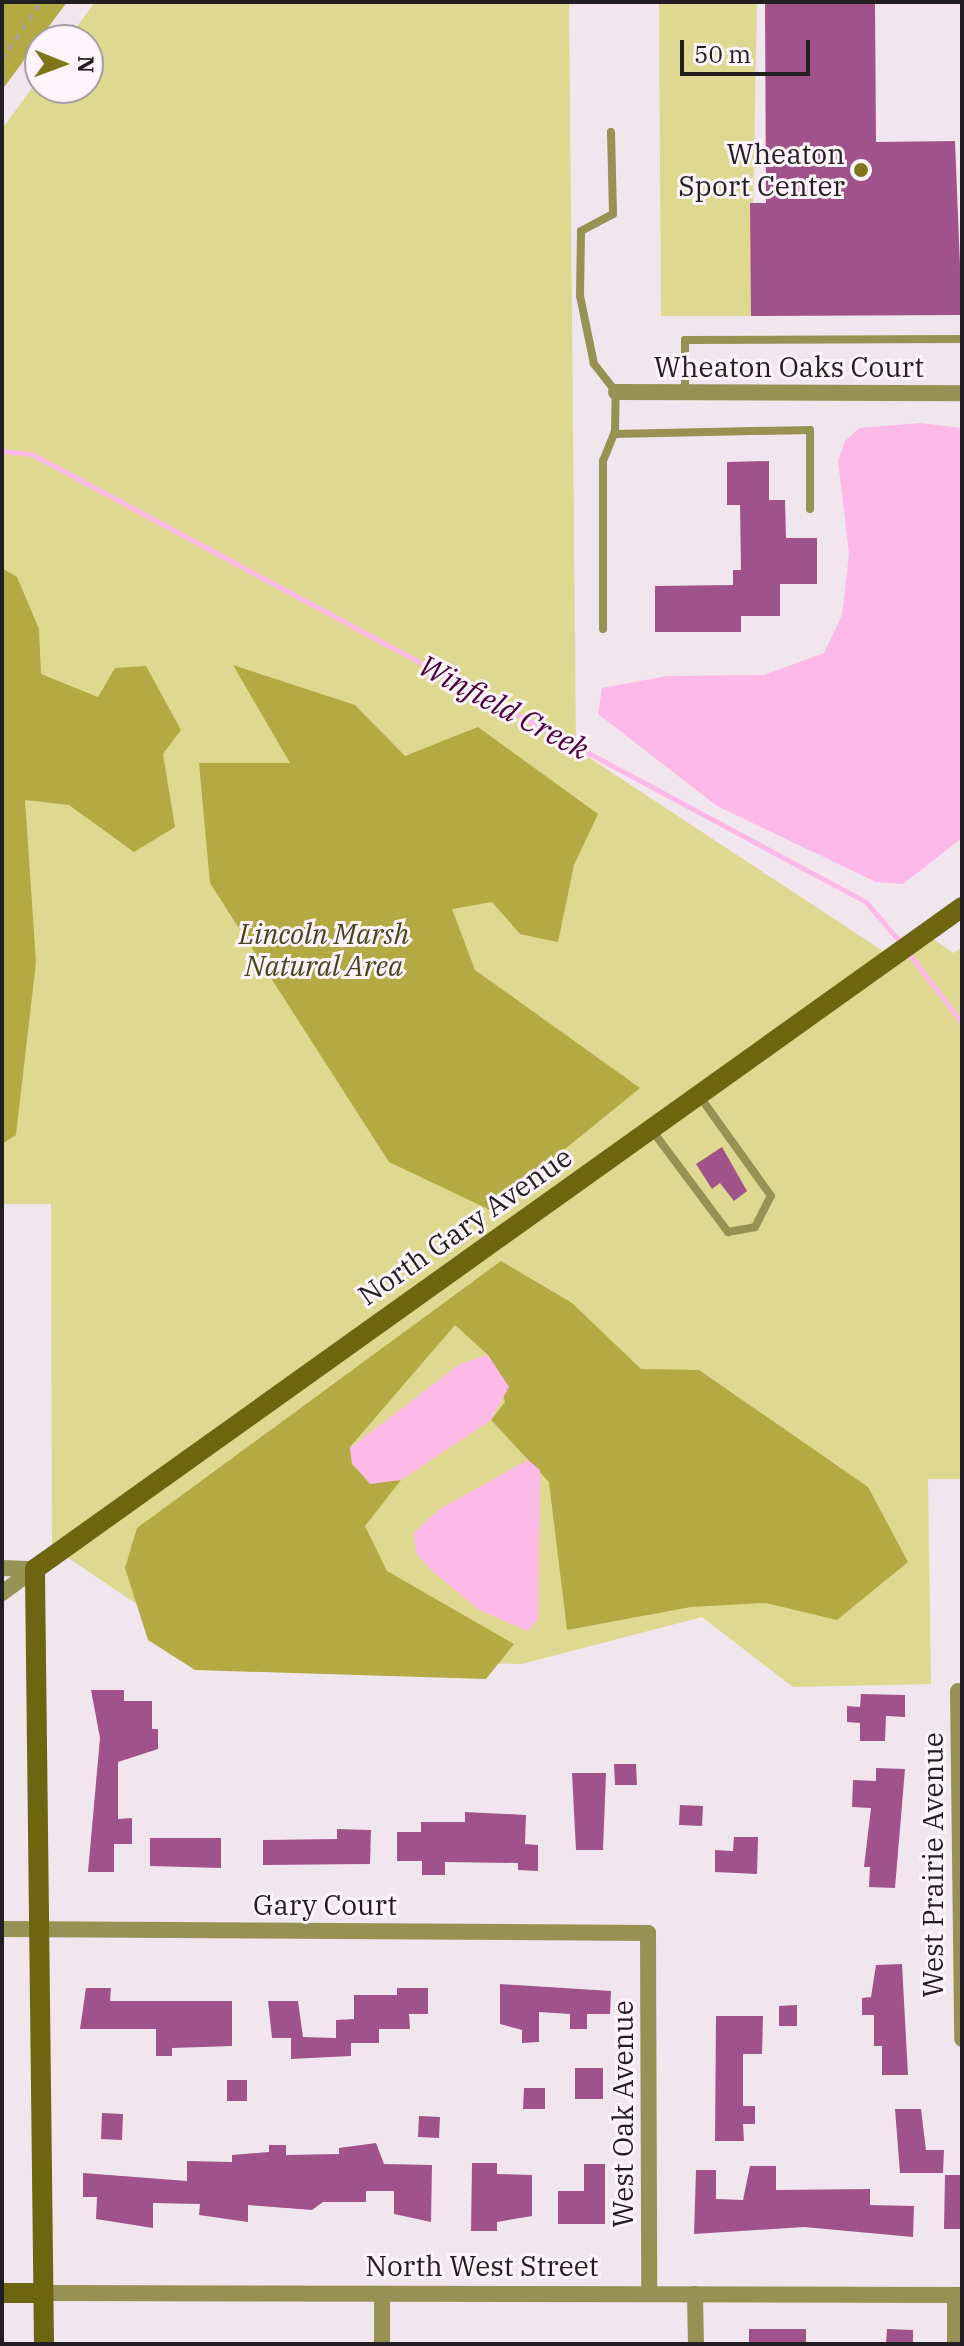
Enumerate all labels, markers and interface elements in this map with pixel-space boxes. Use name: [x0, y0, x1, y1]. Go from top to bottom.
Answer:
north arrow: [24, 24, 104, 104]
scale bar: [684, 24, 814, 74]
text: 50 m: [694, 38, 751, 70]
text: N: [72, 55, 101, 73]
place label: Wheaton Sport Center: [678, 137, 845, 203]
marker: Wheaton Sport Center: [852, 161, 870, 179]
street label: Wheaton Oaks Court: [654, 350, 924, 384]
water label: Winfield Creek: [413, 647, 595, 767]
park label: Lincoln Marsh Natural Area: [239, 917, 409, 983]
street label: North Gary Avenue: [352, 1140, 578, 1312]
street label: West Prairie Avenue: [916, 1732, 950, 1998]
street label: Gary Court: [253, 1888, 397, 1922]
street label: West Oak Avenue: [606, 2000, 640, 2228]
street label: North West Street: [365, 2249, 599, 2283]

